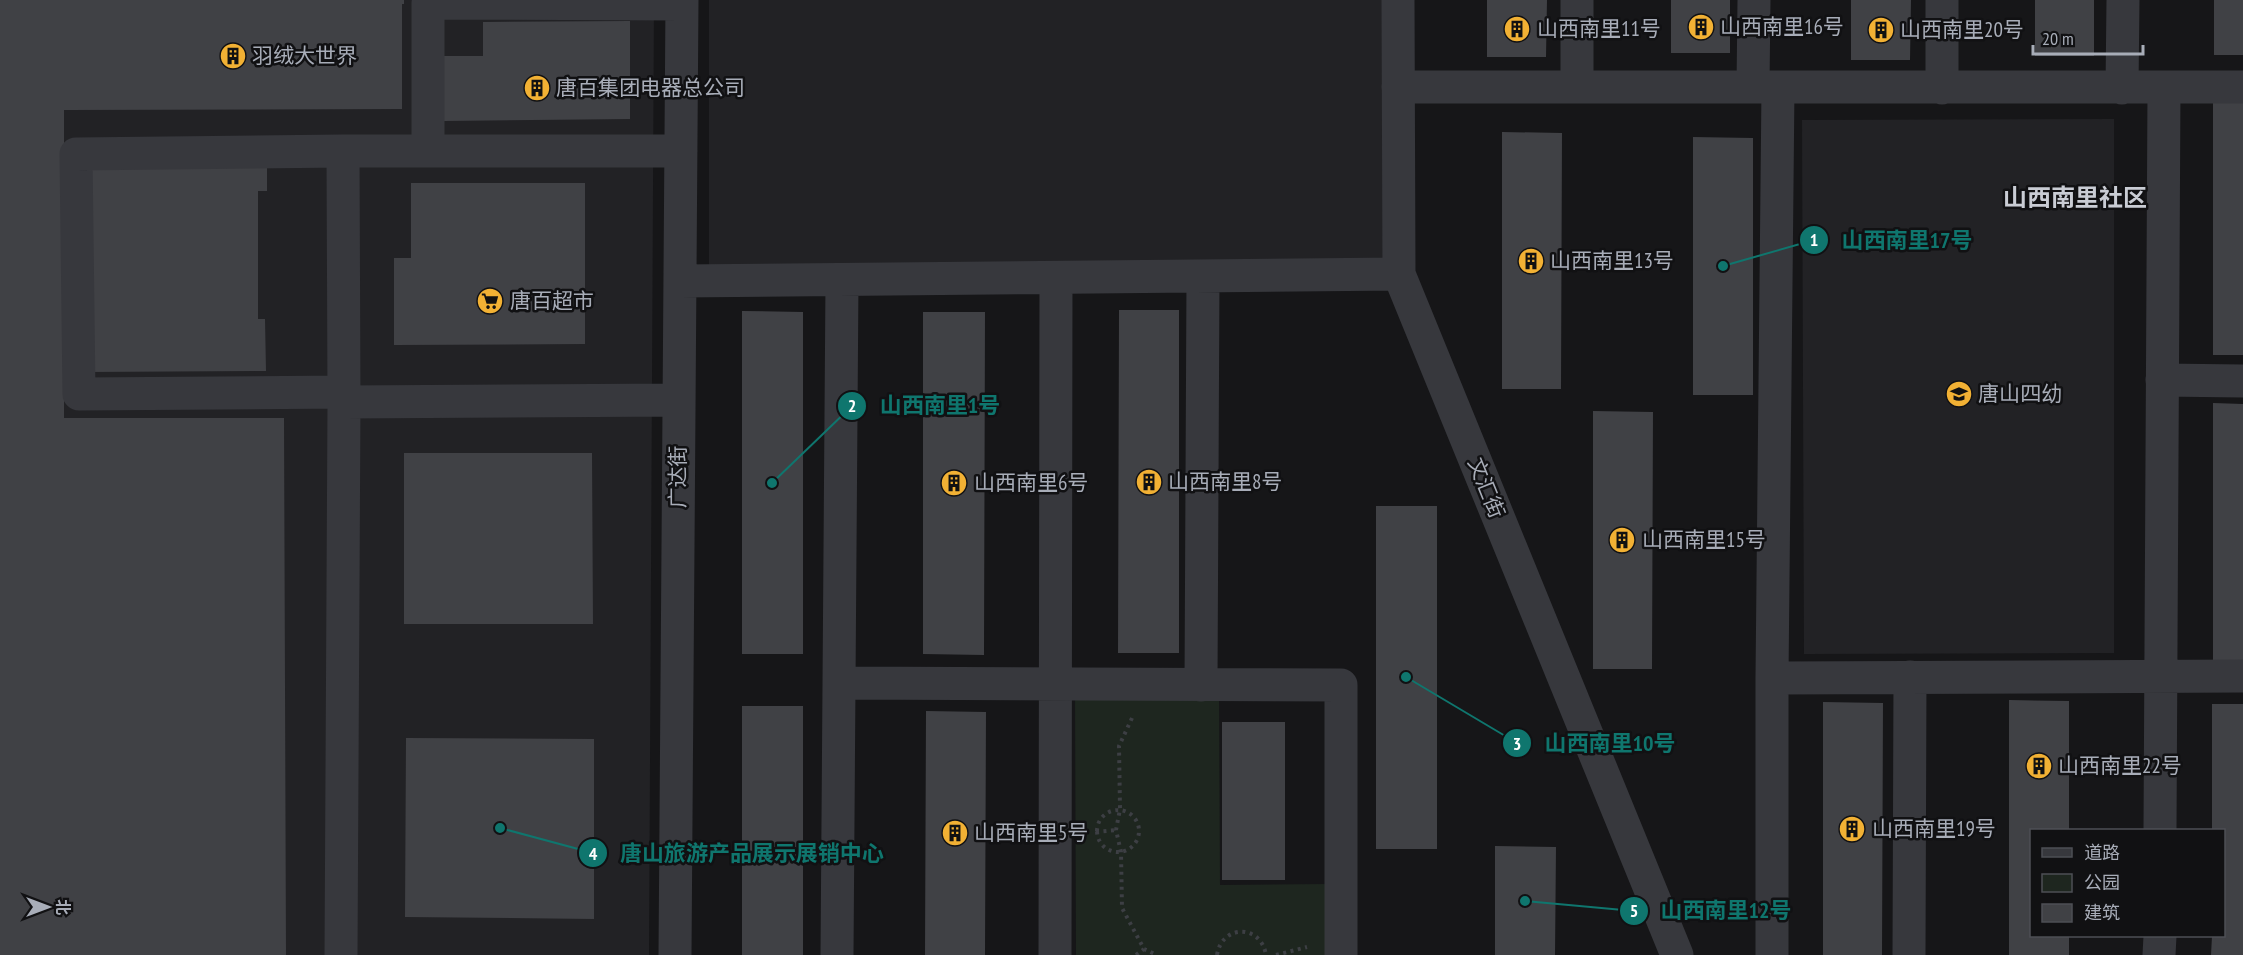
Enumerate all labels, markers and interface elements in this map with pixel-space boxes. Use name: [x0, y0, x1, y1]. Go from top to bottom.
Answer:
building icon: 山西南里16号: [1686, 12, 1716, 42]
place label: 山西南里16号: [1720, 13, 1844, 40]
building icon: 山西南里11号: [1502, 14, 1532, 44]
place label: 山西南里11号: [1537, 15, 1661, 42]
building icon: 山西南里20号: [1866, 15, 1896, 45]
place label: 山西南里20号: [1900, 16, 2024, 43]
scale bar: [2033, 18, 2142, 56]
text: 20 m: [2042, 27, 2074, 50]
building icon: 羽绒大世界: [218, 41, 248, 71]
place label: 羽绒大世界: [252, 42, 357, 69]
building icon: 唐百集团电器总公司: [522, 73, 552, 103]
place label: 唐百集团电器总公司: [556, 74, 745, 101]
district label: 山西南里社区: [2003, 182, 2147, 213]
callout: 山西南里17号: [1799, 220, 1984, 260]
text: 山西南里17号: [1841, 226, 1973, 254]
text: 1: [1810, 228, 1818, 251]
building icon: 山西南里13号: [1516, 246, 1546, 276]
place label: 山西南里13号: [1550, 247, 1674, 274]
supermarket icon: 唐百超市: [475, 286, 505, 316]
place label: 唐百超市: [510, 287, 594, 314]
school or university icon: 唐山四幼: [1944, 379, 1974, 409]
place label: 唐山四幼: [1978, 380, 2062, 407]
callout: 山西南里1号: [837, 386, 1012, 426]
text: 山西南里1号: [880, 391, 1000, 419]
text: 2: [848, 394, 856, 417]
street label: 广达街: [664, 446, 691, 509]
street label: 文汇街: [1462, 454, 1511, 522]
building icon: 山西南里8号: [1134, 467, 1164, 497]
building icon: 山西南里6号: [939, 468, 969, 498]
place label: 山西南里8号: [1168, 468, 1282, 495]
place label: 山西南里6号: [974, 469, 1088, 496]
building icon: 山西南里15号: [1607, 525, 1637, 555]
place label: 山西南里15号: [1642, 526, 1766, 553]
callout: 山西南里10号: [1502, 723, 1687, 763]
text: 山西南里10号: [1544, 729, 1676, 757]
text: 3: [1513, 732, 1521, 755]
building icon: 山西南里22号: [2024, 751, 2054, 781]
place label: 山西南里22号: [2058, 752, 2182, 779]
building icon: 山西南里19号: [1837, 814, 1867, 844]
place label: 山西南里19号: [1872, 815, 1996, 842]
building icon: 山西南里5号: [940, 818, 970, 848]
place label: 山西南里5号: [974, 819, 1088, 846]
legend: [2030, 829, 2225, 937]
callout: 唐山旅游产品展示展销中心: [578, 833, 896, 873]
text: 唐山旅游产品展示展销中心: [620, 839, 884, 867]
text: 道路: [2084, 841, 2120, 864]
text: 4: [589, 842, 598, 865]
text: 公园: [2084, 871, 2120, 894]
north arrow: [18, 877, 78, 937]
callout: 山西南里12号: [1619, 891, 1804, 931]
text: 山西南里12号: [1660, 896, 1792, 924]
text: 北: [53, 899, 73, 915]
text: 5: [1630, 899, 1638, 922]
text: 建筑: [2084, 901, 2120, 924]

